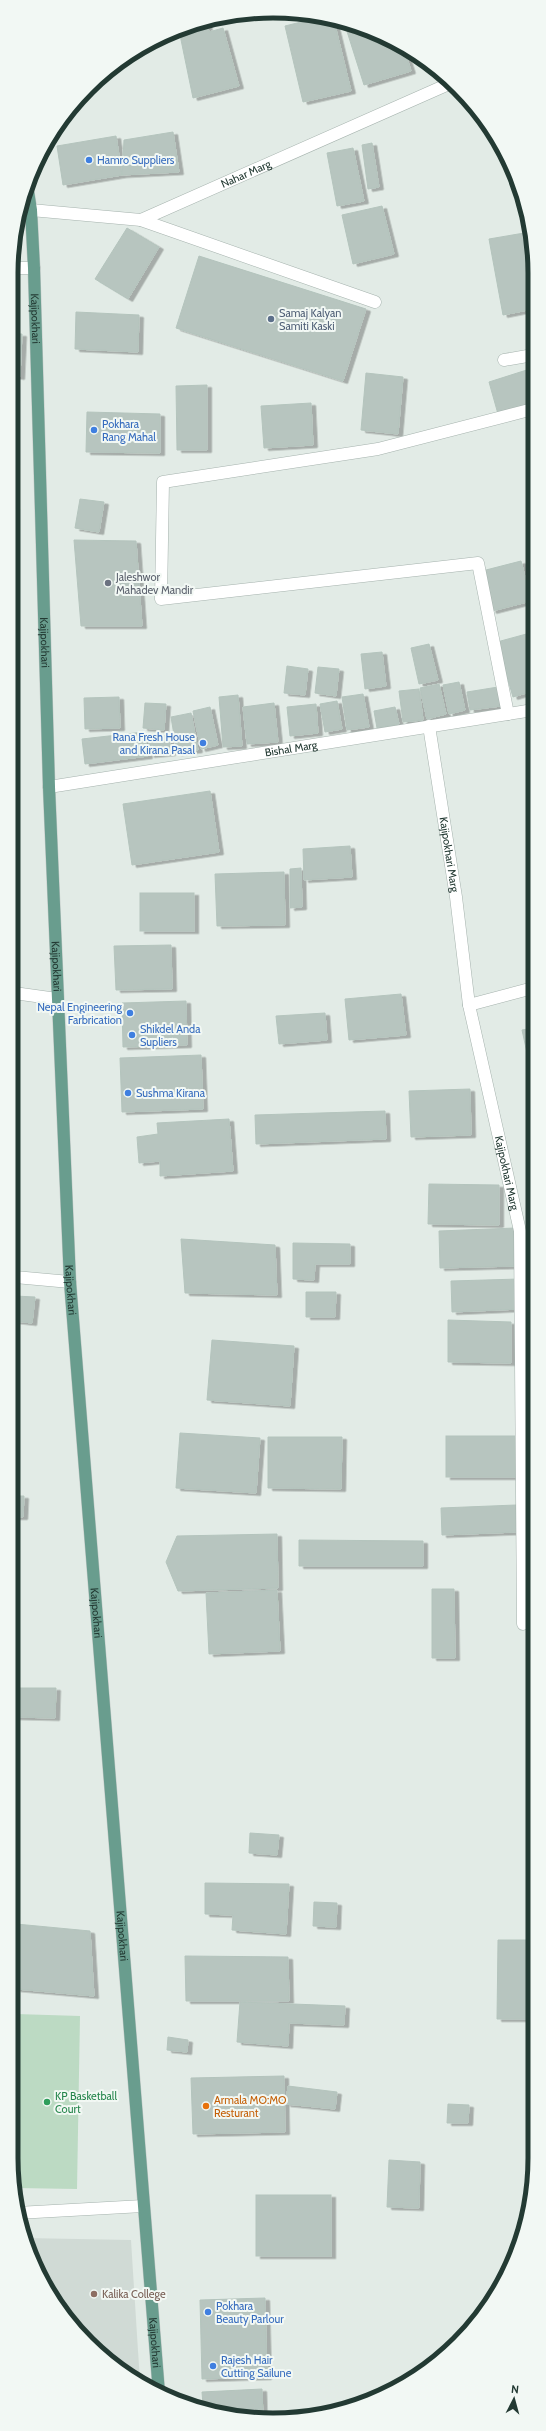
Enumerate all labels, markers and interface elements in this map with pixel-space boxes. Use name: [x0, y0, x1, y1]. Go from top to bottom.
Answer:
place label: Hamro Suppliers: [97, 153, 175, 167]
marker: Hamro Suppliers: [84, 155, 94, 165]
street label: Nahar Marg: [219, 156, 273, 191]
street label: Kajipokhari: [28, 293, 43, 344]
place label: Samaj Kalyan Samiti Kaski: [279, 306, 341, 333]
marker: Samaj Kalyan Samiti Kaski: [266, 314, 276, 324]
place label: Pokhara Rang Mahal: [102, 417, 156, 444]
marker: Pokhara Rang Mahal: [89, 425, 99, 435]
place label: Jaleshwor Mahadev Mandir: [115, 570, 194, 597]
marker: Jaleshwor Mahadev Mandir: [103, 578, 113, 588]
street label: Kajipokhari: [37, 617, 53, 668]
place label: Rana Fresh House and Kirana Pasal: [112, 730, 195, 757]
street label: Bishal Marg: [264, 737, 319, 760]
marker: Rana Fresh House and Kirana Pasal: [198, 738, 208, 748]
street label: Kajipokhari Marg: [436, 816, 462, 894]
street label: Kajipokhari: [49, 941, 65, 992]
place label: Nepal Engineering Farbrication: [37, 1000, 123, 1027]
marker: Nepal Engineering Farbrication: [125, 1008, 135, 1018]
place label: Shikdel Anda Supliers: [140, 1022, 201, 1049]
marker: Shikdel Anda Supliers: [127, 1030, 137, 1040]
place label: Sushma Kirana: [136, 1086, 206, 1100]
marker: Sushma Kirana: [123, 1088, 133, 1098]
street label: Kajipokhari Marg: [492, 1134, 522, 1212]
street label: Kajipokhari: [62, 1264, 80, 1316]
street label: Kajipokhari: [88, 1587, 105, 1639]
street label: Kajipokhari: [113, 1910, 131, 1962]
place label: KP Basketball Court: [55, 2089, 117, 2116]
place label: Armala MO:MO Resturant: [214, 2093, 287, 2120]
marker: KP Basketball Court: [42, 2097, 52, 2107]
marker: Armala MO:MO Resturant: [201, 2101, 211, 2111]
place label: Kalika College: [102, 2287, 166, 2301]
marker: Kalika College: [89, 2289, 99, 2299]
place label: Pokhara Beauty Parlour: [216, 2299, 284, 2326]
marker: Pokhara Beauty Parlour: [203, 2307, 213, 2317]
street label: Kajipokhari: [146, 2317, 164, 2368]
place label: Rajesh Hair Cutting Sailune: [221, 2353, 292, 2380]
marker: Rajesh Hair Cutting Sailune: [208, 2361, 218, 2371]
north arrow: [494, 2379, 534, 2419]
text: N: [510, 2382, 520, 2396]

